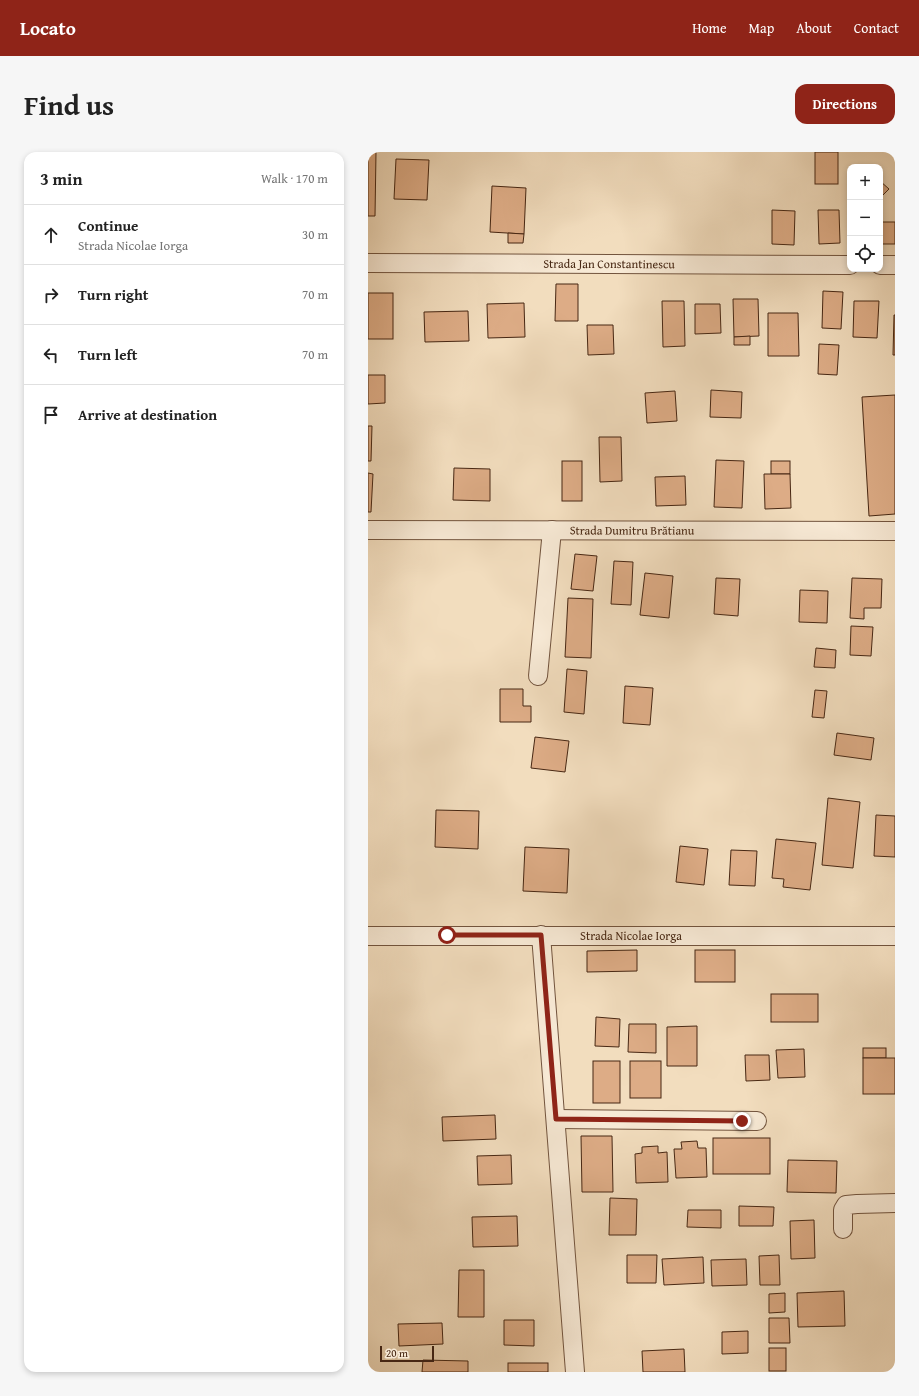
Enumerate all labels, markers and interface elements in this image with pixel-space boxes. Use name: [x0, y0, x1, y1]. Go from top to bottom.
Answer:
text: Locato: [20, 14, 76, 42]
text: Home: [692, 18, 727, 38]
text: Map: [749, 18, 774, 38]
text: About: [796, 18, 832, 38]
text: Contact: [854, 18, 899, 38]
text: Find us: [24, 84, 114, 125]
button: Directions: [795, 84, 895, 124]
map controls: [847, 164, 883, 272]
button: +: [847, 164, 883, 200]
text: 3 min: [40, 166, 82, 191]
text: Walk · 170 m: [261, 169, 328, 188]
button: −: [847, 200, 883, 236]
text: Continue: [78, 215, 139, 236]
icon: ahead: [40, 224, 62, 246]
text: 30 m: [302, 225, 328, 244]
text: Strada Nicolae Iorga: [78, 236, 188, 255]
button: locate: [847, 236, 883, 272]
street label: Strada Jan Constantinescu: [543, 255, 675, 272]
icon: right: [40, 284, 62, 306]
text: Turn right: [78, 284, 149, 305]
text: 70 m: [302, 285, 328, 304]
icon: left: [40, 344, 62, 366]
text: Turn left: [78, 344, 137, 365]
text: 70 m: [302, 345, 328, 364]
icon: arrive: [40, 404, 62, 426]
text: Arrive at destination: [78, 404, 217, 425]
street label: Strada Dumitru Brătianu: [570, 521, 695, 539]
route start: [438, 926, 456, 944]
street label: Strada Nicolae Iorga: [580, 927, 682, 944]
route end: [733, 1112, 751, 1130]
scale bar: [380, 1344, 434, 1363]
text: 20 m: [386, 1345, 408, 1361]

